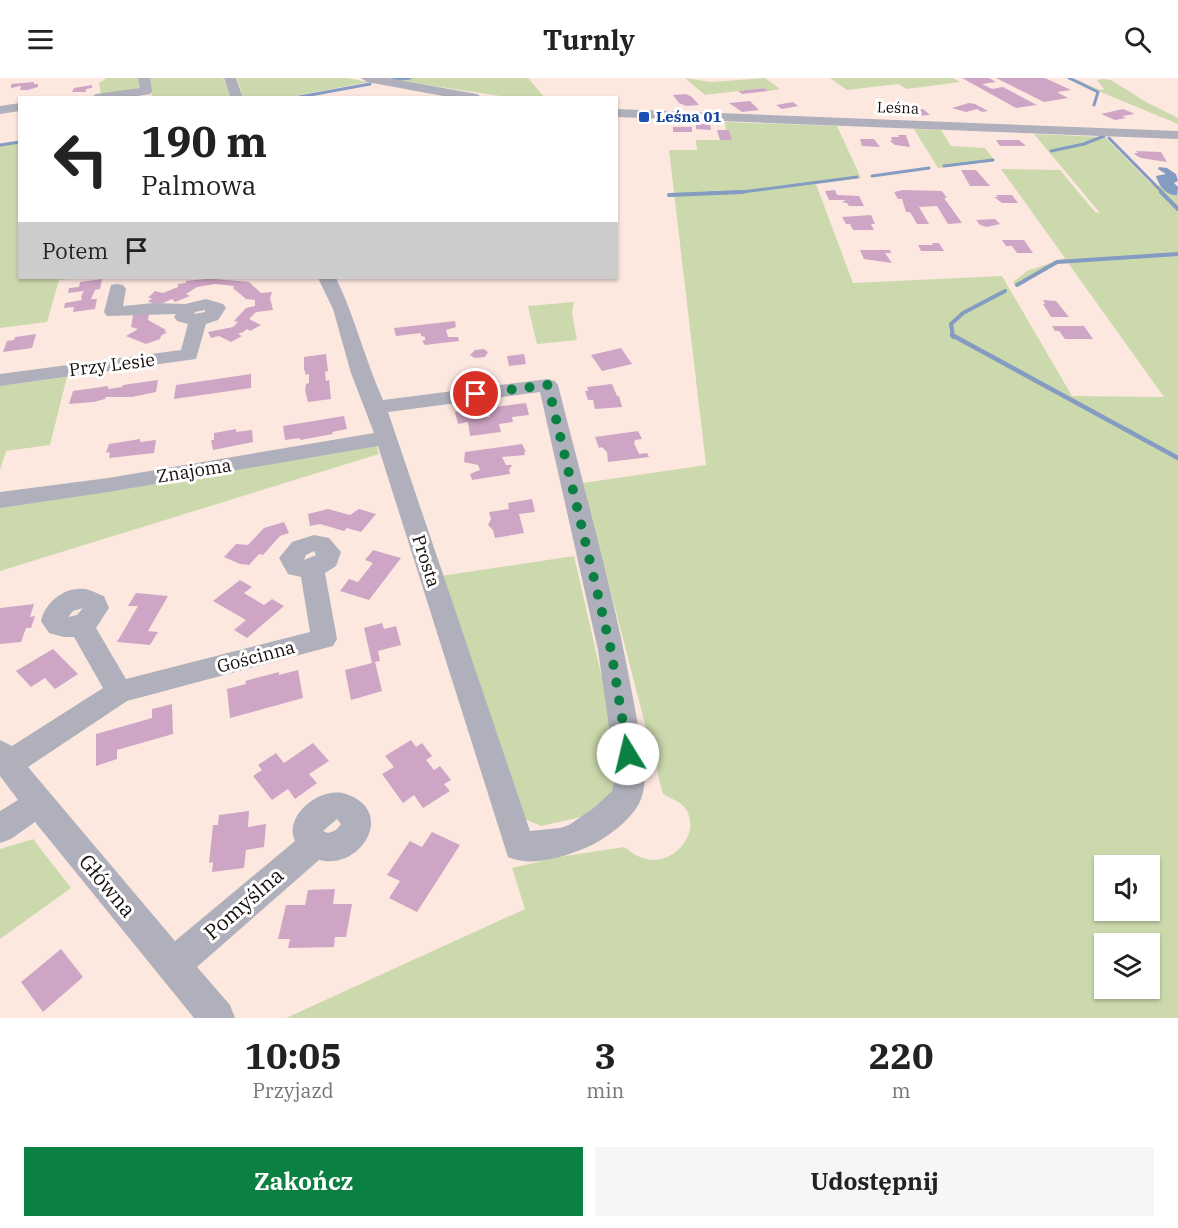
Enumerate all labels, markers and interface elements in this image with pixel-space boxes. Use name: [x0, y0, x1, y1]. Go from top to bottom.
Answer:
text: Turnly: [543, 22, 635, 57]
icon: menu: [24, 23, 57, 56]
icon: search: [1121, 23, 1154, 56]
street label: Leśna: [877, 97, 919, 118]
place label: Leśna 01: [656, 107, 721, 126]
marker: Leśna 01: [637, 110, 651, 124]
text: 190 m: [141, 114, 267, 169]
icon: left: [42, 120, 120, 198]
text: Palmowa: [141, 167, 257, 202]
icon: arrive: [120, 234, 153, 267]
text: Potem: [42, 236, 108, 265]
street label: Przy Lesie: [68, 348, 156, 381]
pin: [450, 368, 501, 419]
icon: arrive: [459, 377, 492, 410]
street label: Znajoma: [155, 453, 233, 488]
street label: Prosta: [407, 532, 446, 590]
street label: Gościnna: [214, 635, 297, 678]
position arrow: [596, 722, 660, 786]
street label: Główna: [73, 848, 142, 923]
map controls: [1094, 855, 1160, 999]
button: sound: [1094, 855, 1160, 921]
street label: Pomyślna: [198, 861, 289, 946]
button: layers: [1094, 933, 1160, 999]
text: 10:05: [244, 1032, 342, 1079]
text: 3: [594, 1032, 616, 1079]
text: 220: [869, 1032, 934, 1079]
text: Przyjazd: [253, 1077, 334, 1104]
text: min: [586, 1077, 624, 1104]
text: m: [892, 1077, 911, 1104]
button: Zakończ: [24, 1147, 583, 1216]
button: Udostępnij: [595, 1147, 1154, 1216]

